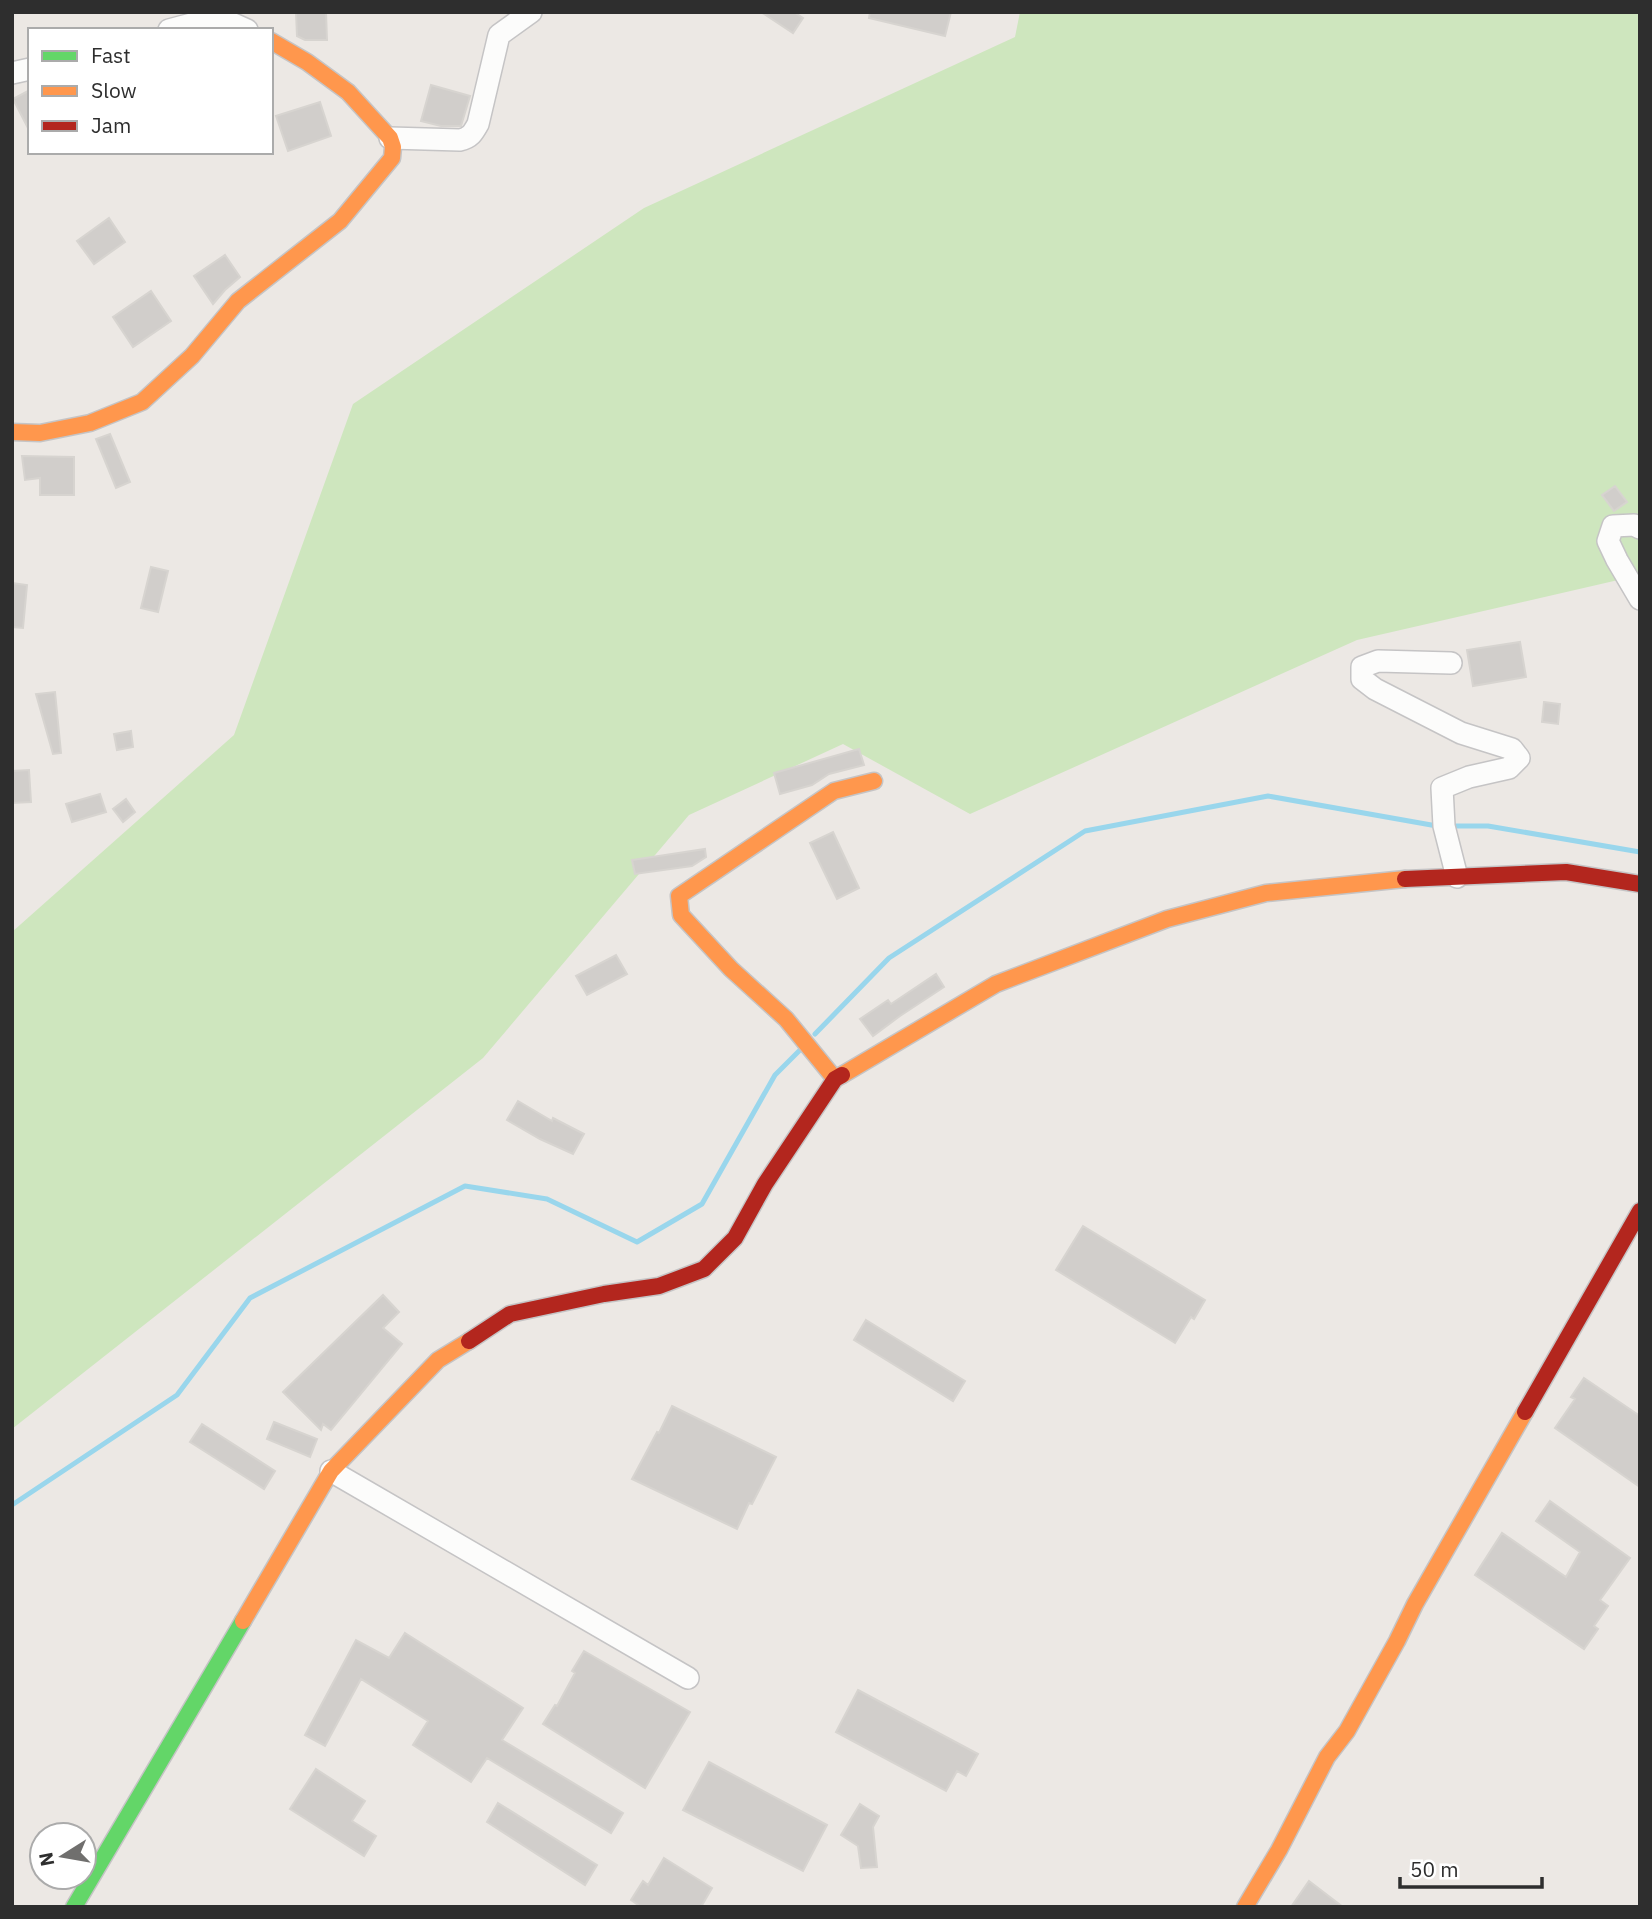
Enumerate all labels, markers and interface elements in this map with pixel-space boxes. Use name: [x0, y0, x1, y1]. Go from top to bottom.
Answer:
legend: [28, 28, 273, 154]
text: Fast: [91, 41, 131, 69]
text: Slow: [91, 76, 137, 104]
text: Jam: [91, 111, 131, 139]
north arrow: [28, 1821, 98, 1891]
scale bar: [1400, 1846, 1542, 1890]
text: N: [33, 1850, 59, 1868]
text: 50 m: [1410, 1855, 1459, 1883]

